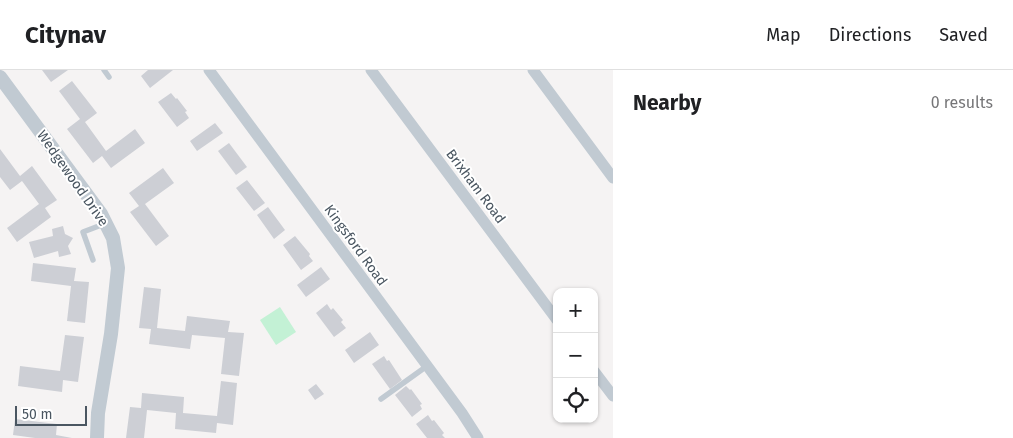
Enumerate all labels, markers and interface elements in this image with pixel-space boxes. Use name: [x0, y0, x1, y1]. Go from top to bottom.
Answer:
text: Citynav: [25, 21, 106, 49]
text: Map: [766, 24, 801, 46]
text: Directions: [829, 24, 911, 46]
text: Saved: [939, 24, 988, 46]
text: Nearby: [633, 90, 701, 116]
text: 0 results: [931, 93, 993, 112]
street label: Wedgewood Drive: [33, 127, 112, 230]
street label: Brixham Road: [442, 146, 509, 227]
street label: Kingsford Road: [320, 201, 391, 289]
map controls: [553, 288, 598, 423]
button: +: [553, 288, 598, 333]
button: −: [553, 333, 598, 378]
button: locate: [553, 378, 598, 423]
scale bar: [15, 403, 88, 426]
text: 50 m: [22, 406, 53, 423]

